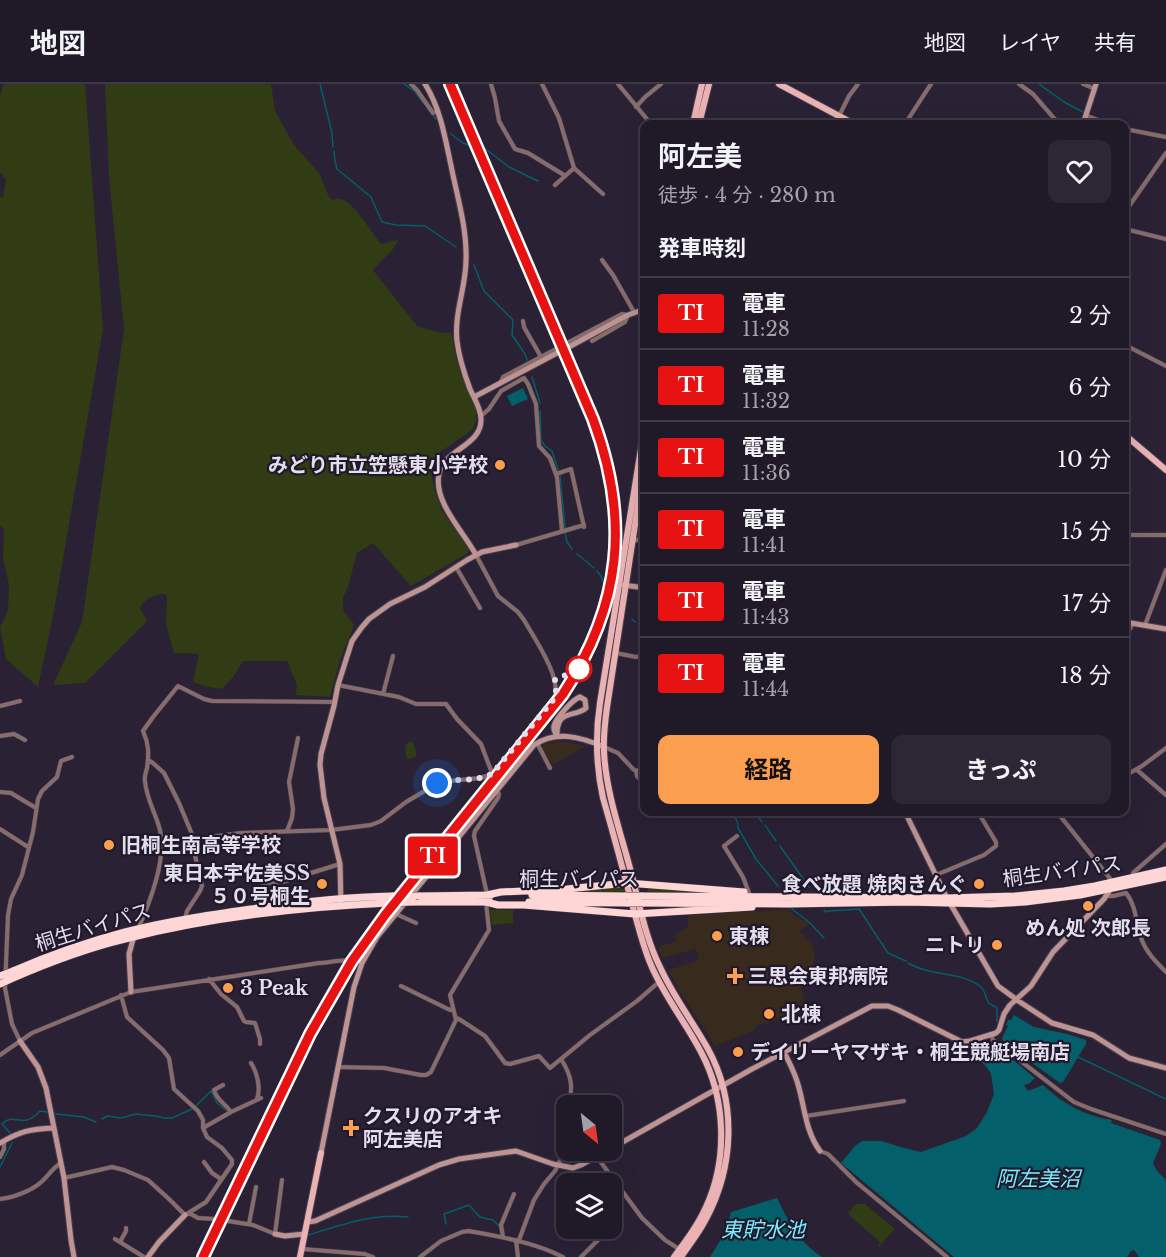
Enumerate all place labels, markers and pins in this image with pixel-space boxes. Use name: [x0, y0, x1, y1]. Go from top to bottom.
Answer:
place label: みどり市立笠懸東小学校: [268, 453, 488, 477]
marker: みどり市立笠懸東小学校: [493, 458, 507, 472]
unlabelled marker: [566, 656, 592, 682]
place label: 旧桐生南高等学校: [121, 833, 281, 857]
marker: 旧桐生南高等学校: [102, 838, 116, 852]
place label: 東日本宇佐美SS ５０号桐生: [163, 861, 310, 908]
place label: 食べ放題 焼肉きんぐ: [782, 872, 967, 896]
marker: 東日本宇佐美SS ５０号桐生: [315, 877, 329, 891]
marker: 食べ放題 焼肉きんぐ: [972, 877, 986, 891]
marker: めん処 次郎長: [1081, 899, 1095, 913]
place label: めん処 次郎長: [1025, 916, 1151, 940]
place label: 東棟: [729, 924, 769, 948]
marker: 東棟: [710, 929, 724, 943]
place label: ニトリ: [925, 933, 985, 957]
marker: ニトリ: [990, 938, 1004, 952]
place label: 三思会東邦病院: [748, 964, 888, 988]
marker: 三思会東邦病院: [726, 967, 744, 985]
place label: 3 Peak: [240, 976, 309, 1000]
marker: 3 Peak: [221, 981, 235, 995]
place label: 北棟: [781, 1002, 821, 1026]
marker: 北棟: [762, 1007, 776, 1021]
place label: デイリーヤマザキ・桐生競艇場南店: [750, 1040, 1070, 1064]
marker: デイリーヤマザキ・桐生競艇場南店: [731, 1045, 745, 1059]
place label: クスリのアオキ 阿左美店: [363, 1104, 502, 1151]
marker: クスリのアオキ 阿左美店: [344, 1121, 358, 1135]

